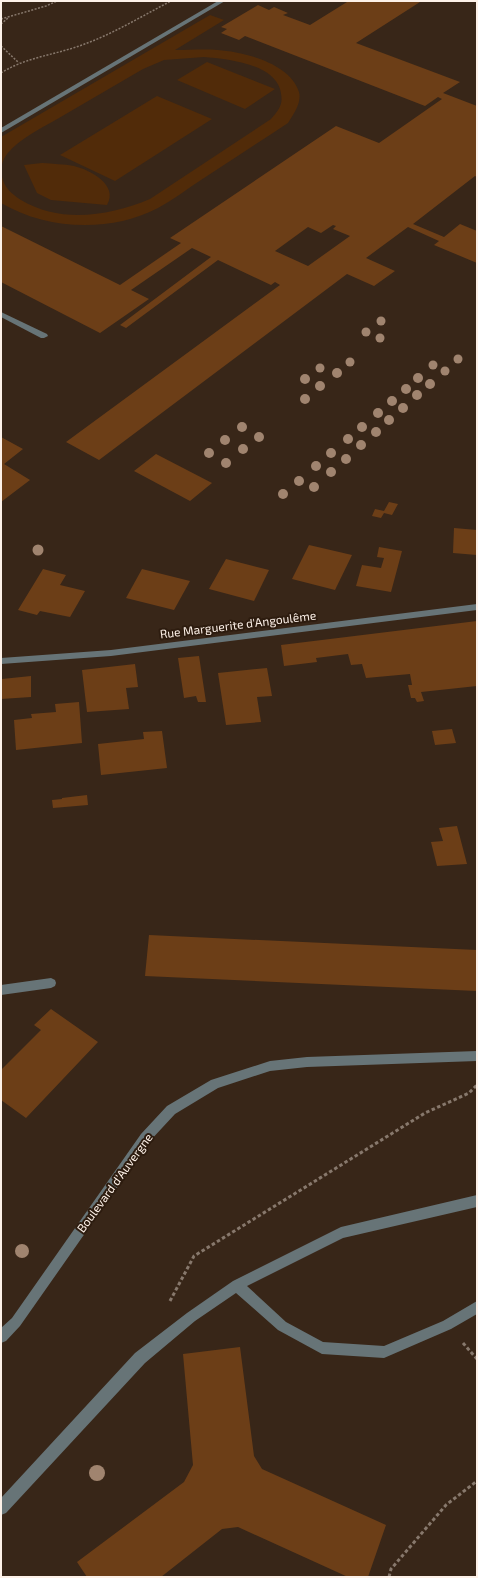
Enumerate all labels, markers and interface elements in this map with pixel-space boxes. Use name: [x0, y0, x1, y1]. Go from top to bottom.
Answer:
street label: Rue Marguerite d'Angoulême: [159, 607, 317, 641]
street label: Boulevard d'Auvergne: [74, 1130, 155, 1235]

